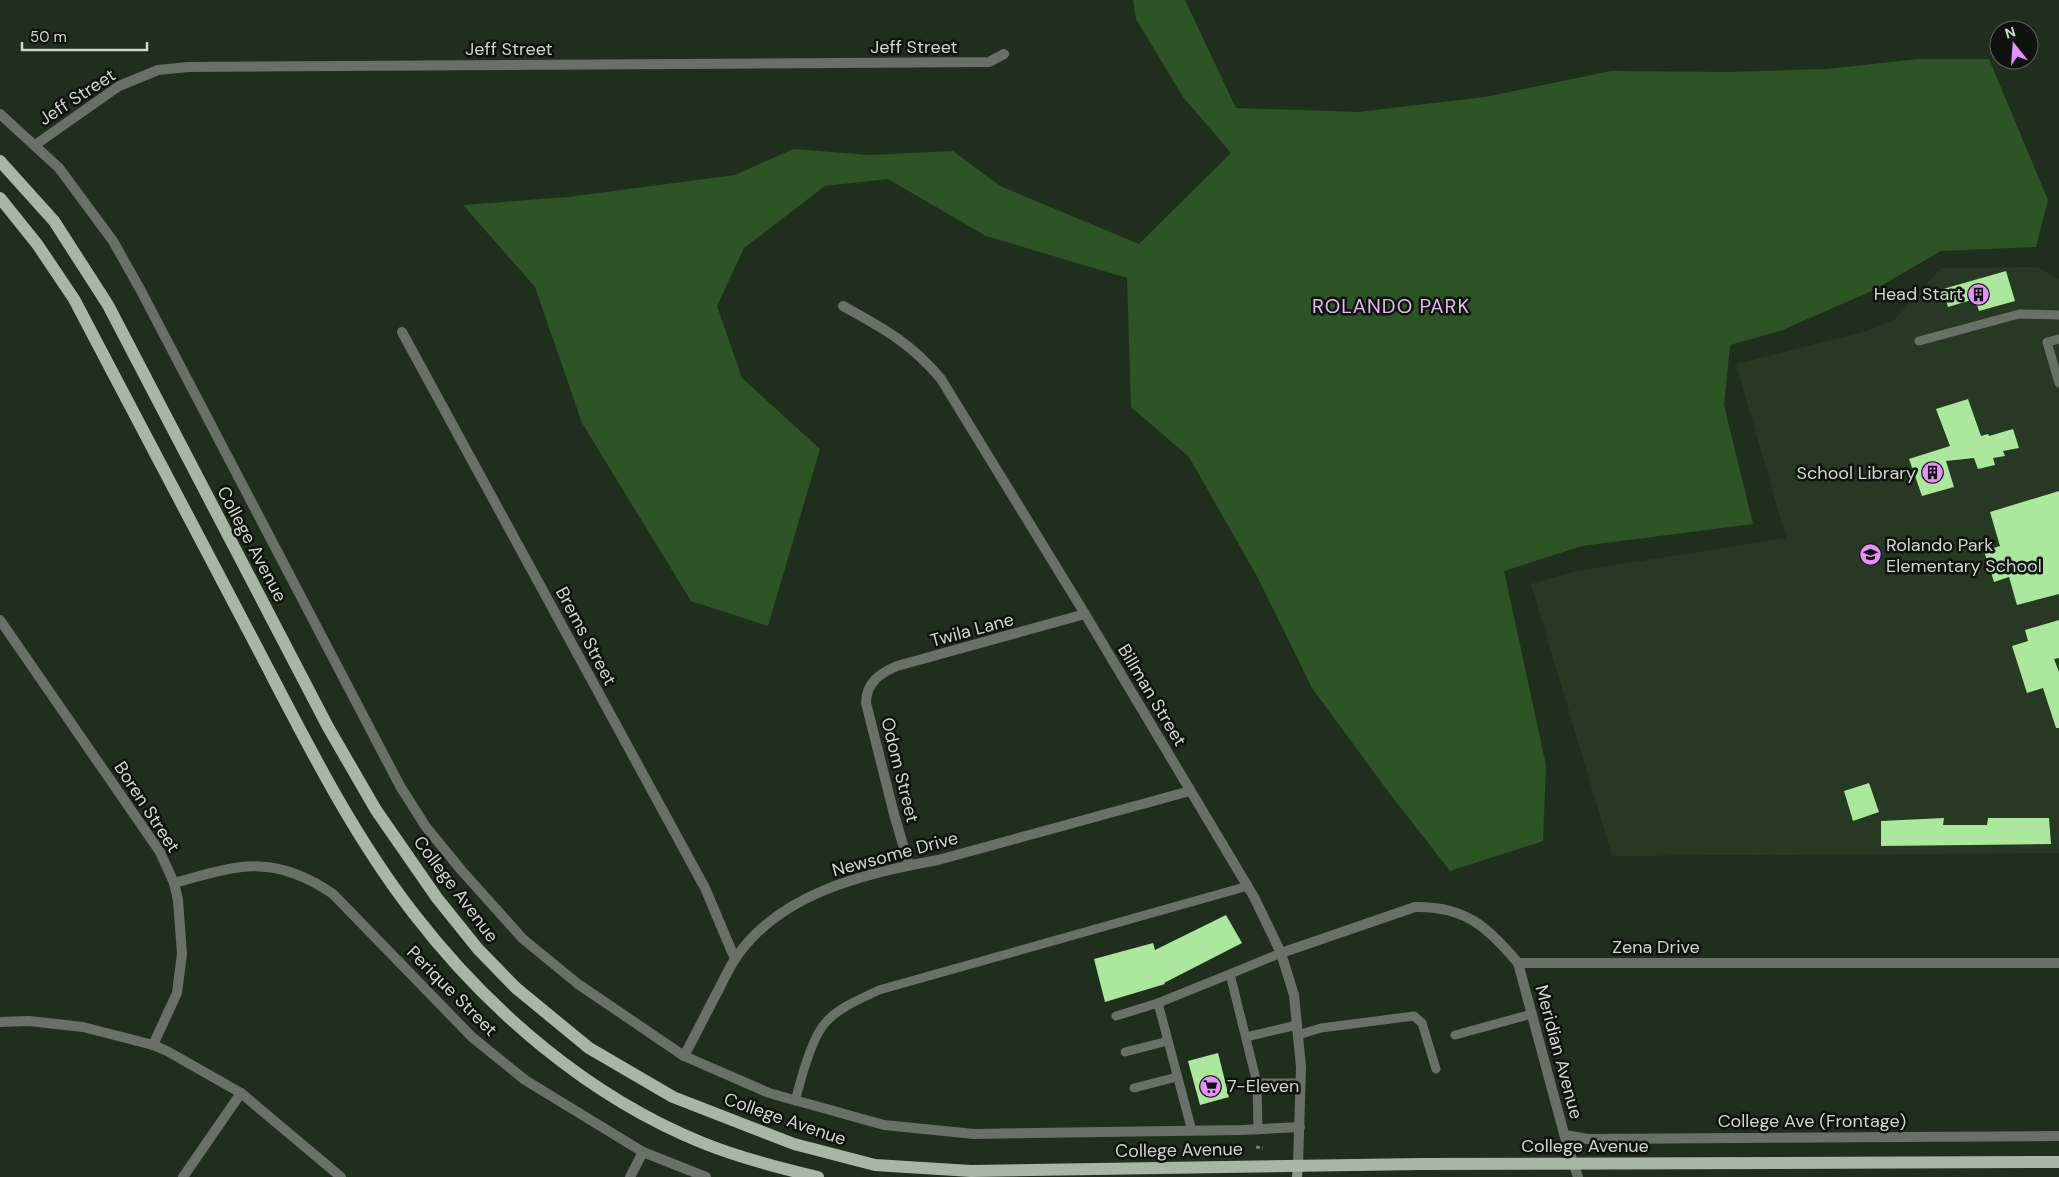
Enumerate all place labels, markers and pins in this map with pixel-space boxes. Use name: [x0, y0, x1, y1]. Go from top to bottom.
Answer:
place label: Head Start: [1874, 282, 1963, 306]
building icon: Head Start: [1967, 282, 1991, 306]
place label: School Library: [1797, 461, 1916, 485]
building icon: School Library: [1920, 461, 1944, 485]
place label: Rolando Park Elementary School: [1886, 533, 2042, 578]
school or university icon: Rolando Park Elementary School: [1858, 543, 1882, 567]
supermarket icon: 7-Eleven: [1199, 1074, 1223, 1098]
place label: 7-Eleven: [1227, 1074, 1299, 1098]

